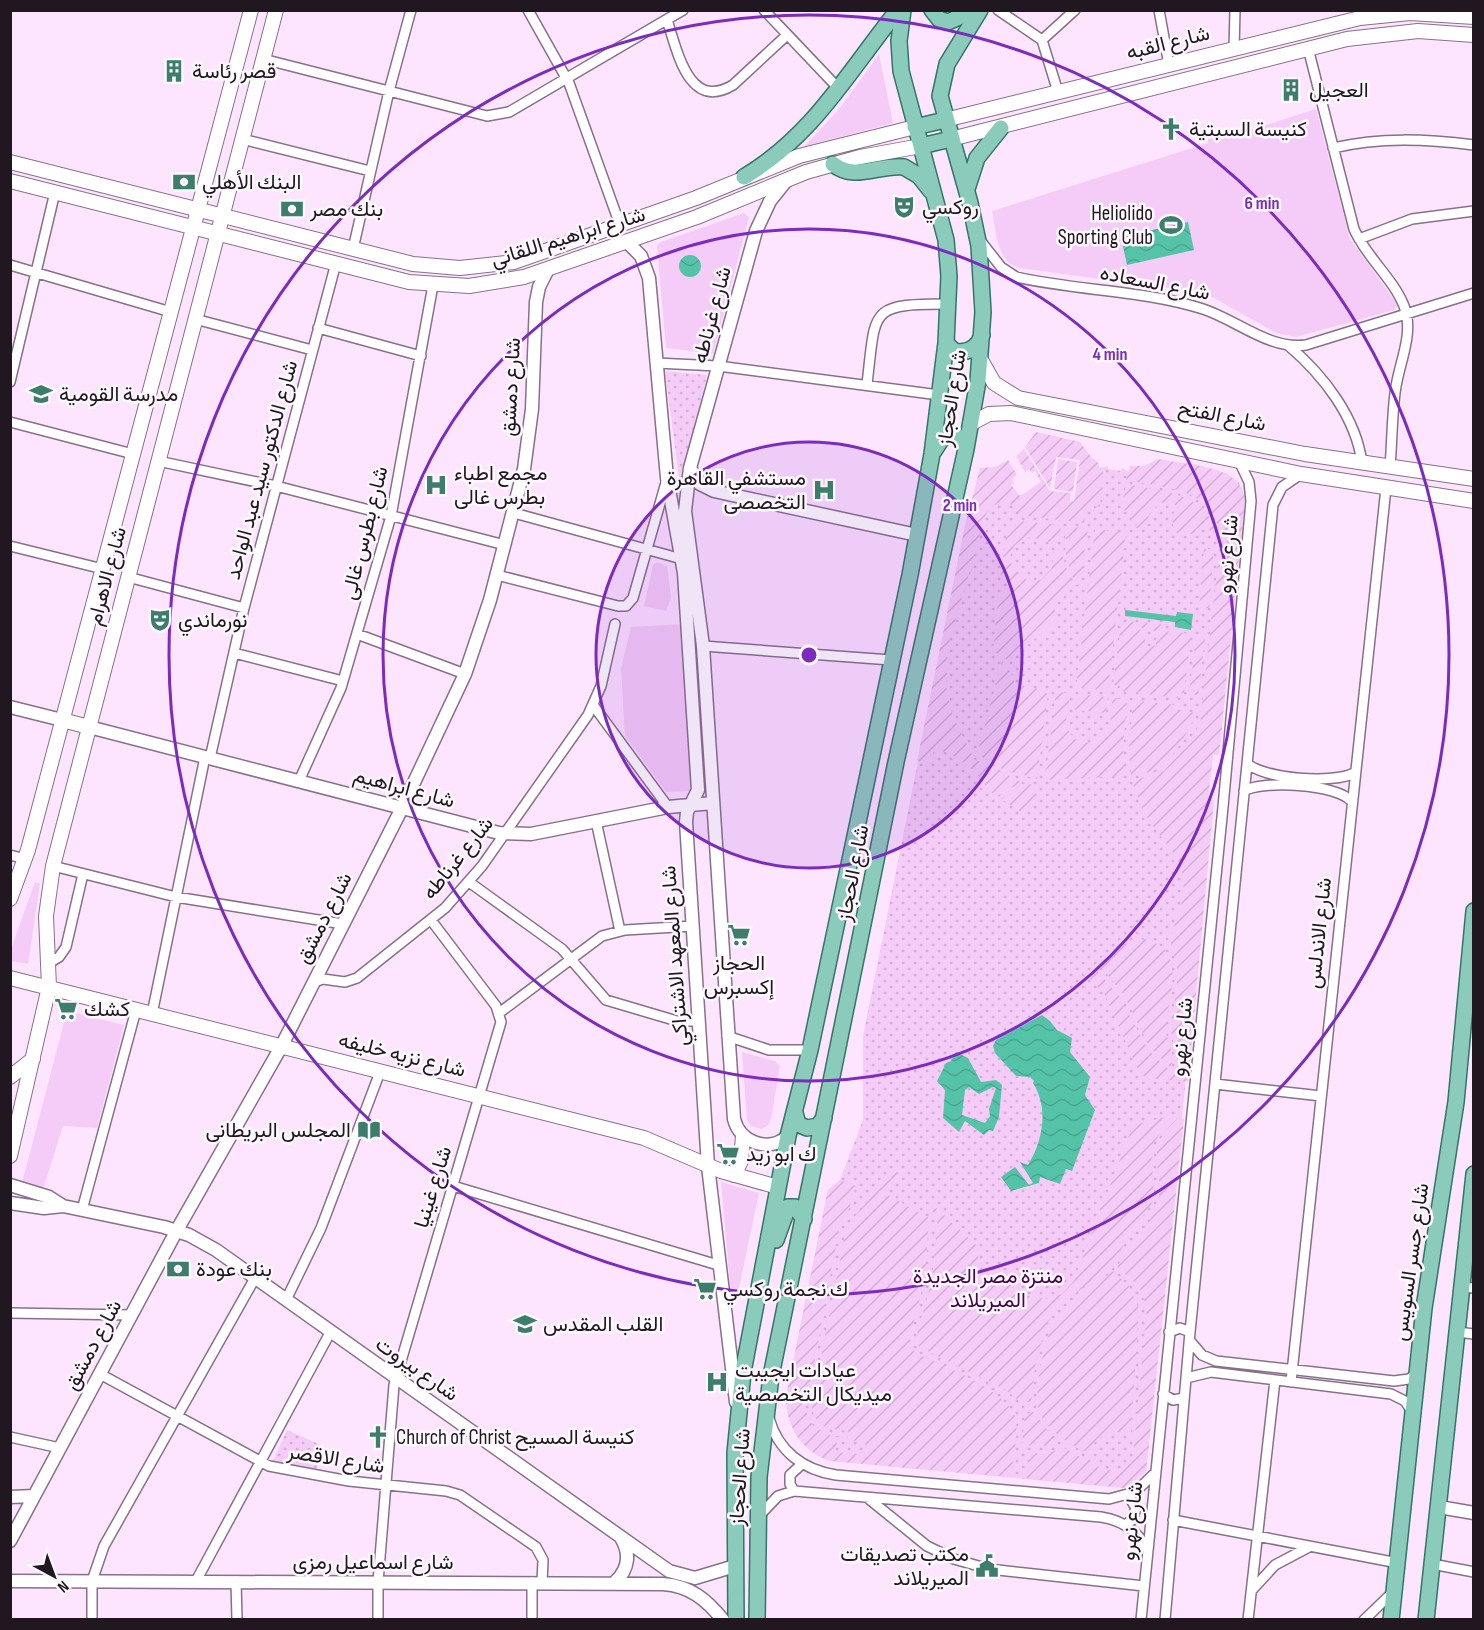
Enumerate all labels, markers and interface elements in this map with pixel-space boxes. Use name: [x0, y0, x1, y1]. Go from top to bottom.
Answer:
street label: شارع القبه: [1124, 21, 1213, 66]
building icon: قصر رئاسة: [161, 58, 187, 84]
place label: قصر رئاسة: [192, 59, 276, 84]
building icon: العجيل: [1278, 77, 1304, 103]
place label: العجيل: [1309, 78, 1369, 103]
church icon: كنيسة السبتية: [1158, 116, 1184, 142]
place label: كنيسة السبتية: [1189, 117, 1307, 142]
bank icon: البنك الأهلي: [171, 169, 197, 195]
place label: البنك الأهلي: [202, 170, 301, 199]
text: 6 min: [1245, 193, 1279, 214]
theatre icon: روكسي: [891, 194, 917, 220]
place label: روكسي: [922, 195, 979, 224]
bank icon: بنك مصر: [279, 196, 305, 222]
place label: بنك مصر: [309, 197, 383, 222]
place label: Heliolido Sporting Club: [1058, 201, 1153, 250]
street label: شارع ابراهيم اللقاني: [488, 202, 649, 276]
sports icon: Heliolido Sporting Club: [1158, 212, 1184, 238]
street label: شارع السعاده: [1098, 260, 1212, 307]
street label: شارع غرناطه: [687, 264, 738, 366]
street label: شارع دمشق: [496, 337, 527, 437]
text: 4 min: [1093, 344, 1127, 365]
street label: شارع الحجاز: [932, 348, 973, 449]
street label: شارع الدكتور سيد عبد الواحد: [221, 358, 304, 583]
school or university icon: مدرسة القومية: [28, 381, 54, 407]
place label: مدرسة القومية: [59, 382, 178, 407]
street label: شارع الفتح: [1176, 395, 1268, 438]
place label: مجمع اطباء بطرس غالى: [454, 461, 547, 510]
street label: شارع بطرس غالى: [336, 464, 395, 603]
place label: مستشفي القاهرة التخصصى: [667, 466, 806, 515]
hospital icon: مجمع اطباء بطرس غالى: [423, 472, 449, 498]
hospital icon: مستشفي القاهرة التخصصى: [811, 477, 837, 503]
text: 2 min: [943, 495, 977, 516]
street label: شارع نهرو: [1212, 513, 1245, 595]
street label: شارع الاهرام: [82, 524, 133, 628]
theatre icon: نورماندي: [147, 607, 173, 633]
place label: نورماندي: [178, 608, 248, 637]
centre of rings: [799, 645, 819, 665]
street label: شارع ابراهيم: [350, 763, 457, 814]
street label: شارع غرناطه: [417, 812, 500, 905]
street label: شارع الحجاز: [831, 823, 876, 925]
street label: شارع المعهد الاشتراكي: [656, 865, 698, 1047]
street label: شارع دمشق: [290, 868, 359, 968]
street label: شارع الاندلس: [1301, 876, 1338, 990]
supermarket icon: الحجاز إكسبرس: [726, 922, 752, 948]
place label: الحجاز إكسبرس: [704, 951, 774, 1001]
supermarket icon: كشك: [53, 996, 79, 1022]
street label: شارع نهرو: [1165, 996, 1200, 1078]
place label: كشك: [84, 997, 130, 1022]
street label: شارع نزيه خليفه: [336, 1027, 468, 1084]
library icon: المجلس البريطانى: [356, 1117, 382, 1143]
place label: المجلس البريطانى: [206, 1118, 351, 1143]
supermarket icon: ك ابو زيد: [715, 1141, 741, 1167]
place label: ك ابو زيد: [746, 1142, 816, 1167]
street label: شارع غينيا: [409, 1143, 458, 1231]
street label: شارع جسر السويس: [1388, 1181, 1435, 1343]
bank icon: بنك عودة: [165, 1256, 191, 1282]
place label: بنك عودة: [196, 1257, 272, 1282]
park label: منتزة مصر الجديدة الميريلاند: [913, 1264, 1063, 1313]
supermarket icon: ك نجمة روكسي: [692, 1276, 718, 1302]
place label: ك نجمة روكسي: [723, 1277, 848, 1306]
street label: شارع دمشق: [59, 1295, 128, 1395]
school or university icon: القلب المقدس: [512, 1311, 538, 1337]
place label: القلب المقدس: [543, 1312, 663, 1337]
street label: شارع بيروت: [370, 1331, 463, 1407]
place label: عيادات ايجيبت ميديكال التخصصية: [735, 1358, 892, 1407]
hospital icon: عيادات ايجيبت ميديكال التخصصية: [704, 1369, 730, 1395]
church icon: Church of Christ كنيسة المسيح: [365, 1424, 391, 1450]
place label: Church of Christ كنيسة المسيح: [396, 1425, 635, 1451]
street label: شارع الحجاز: [724, 1427, 757, 1528]
street label: شارع الاقصر: [284, 1439, 386, 1480]
street label: شارع نهرو: [1115, 1480, 1150, 1562]
place label: مكتب تصديقات الميريلاند: [840, 1542, 969, 1591]
north arrow: [24, 1546, 84, 1606]
street label: شارع اسماعيل رمزى: [293, 1550, 453, 1576]
public building icon: مكتب تصديقات الميريلاند: [974, 1553, 1000, 1579]
text: N: [53, 1576, 72, 1596]

